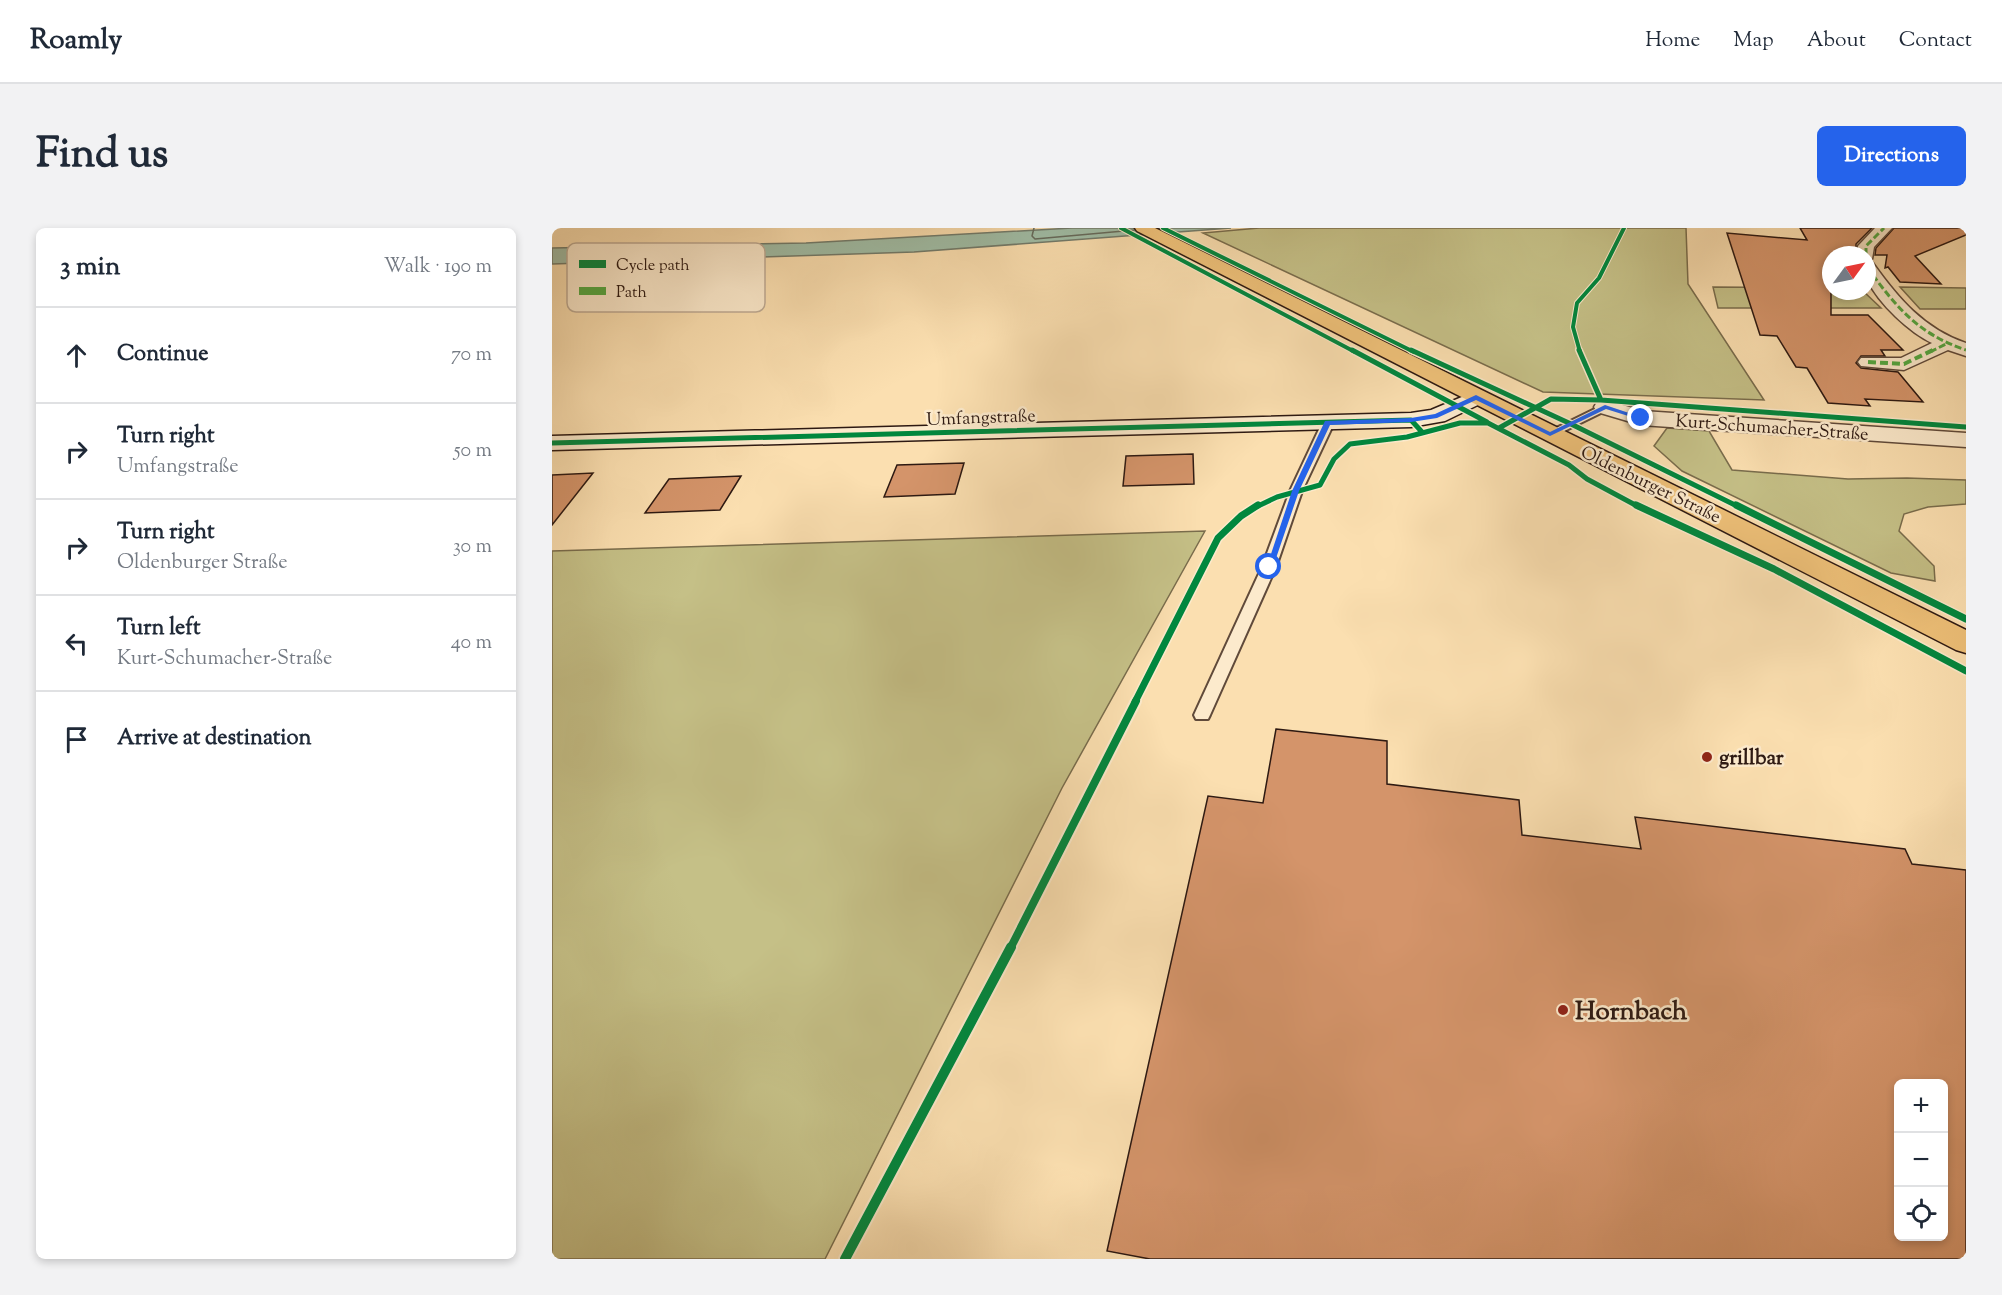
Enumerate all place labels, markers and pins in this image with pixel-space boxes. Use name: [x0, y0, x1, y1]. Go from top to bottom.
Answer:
place label: grillbar: [1719, 744, 1784, 774]
marker: grillbar: [1700, 750, 1714, 764]
place label: Hornbach: [1575, 994, 1688, 1031]
marker: Hornbach: [1556, 1003, 1570, 1017]

